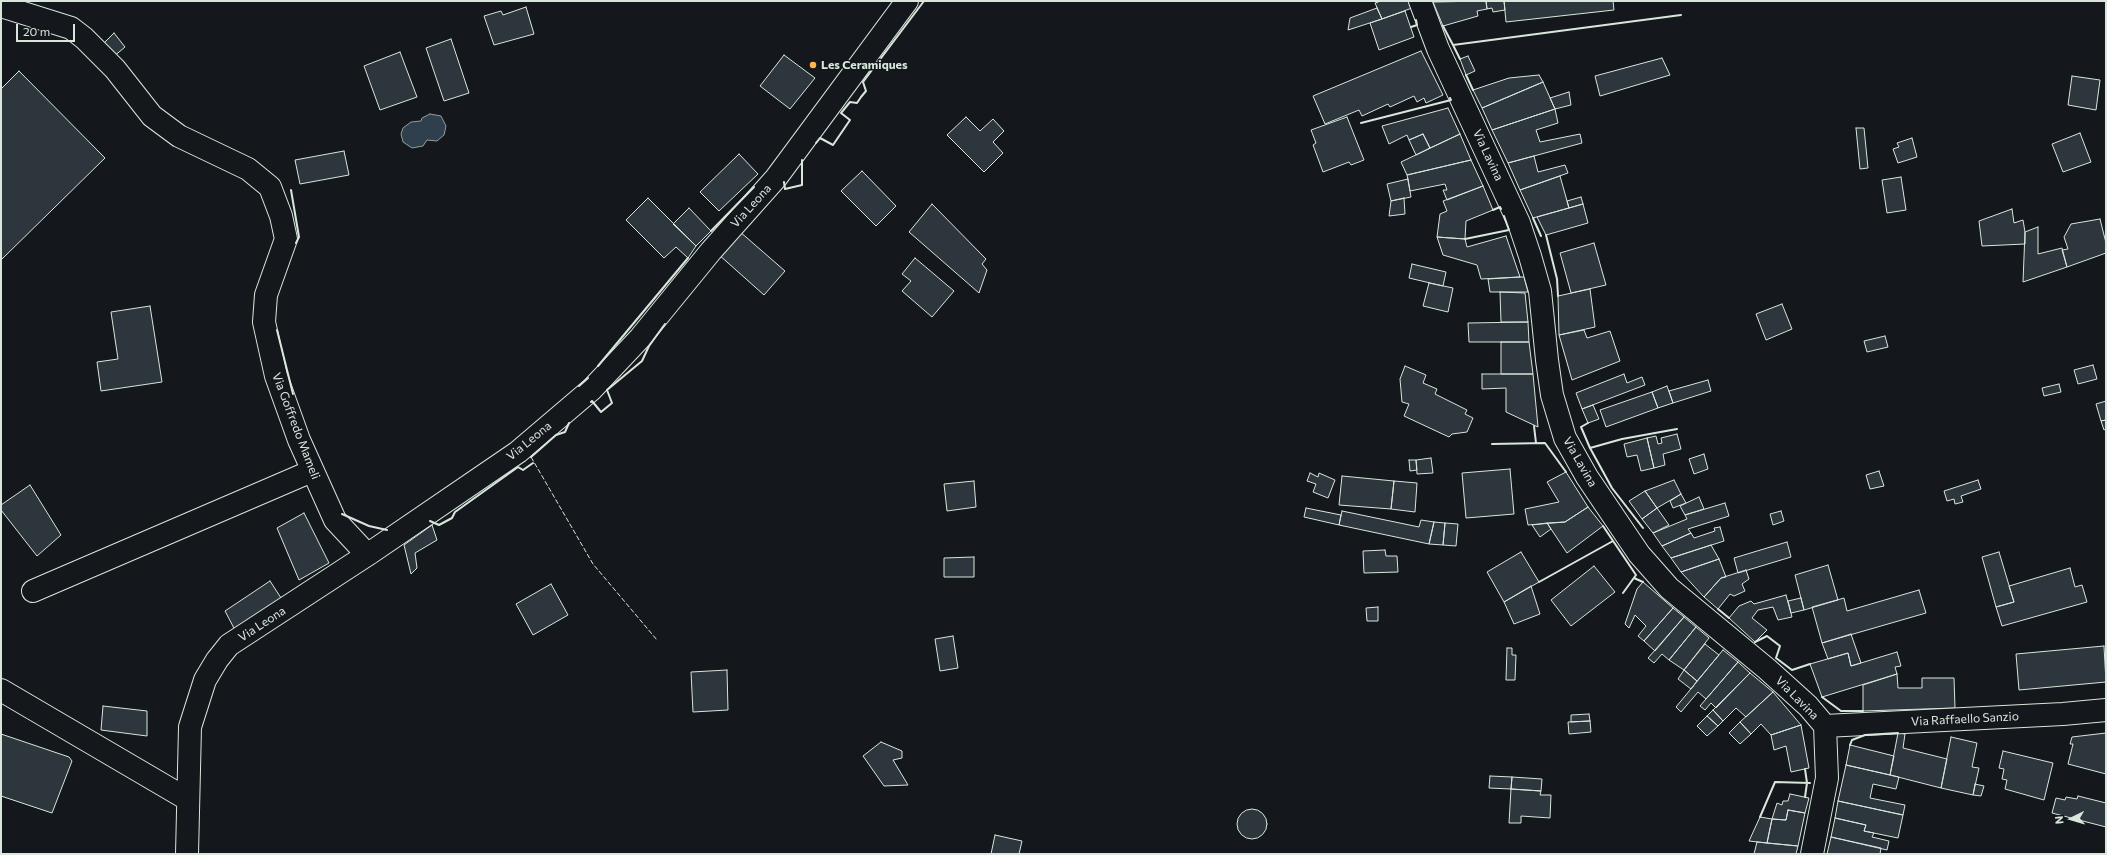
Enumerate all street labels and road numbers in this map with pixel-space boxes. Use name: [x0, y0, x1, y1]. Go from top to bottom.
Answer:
street label: Via Lavina: [1470, 127, 1506, 183]
street label: Via Leona: [728, 181, 774, 231]
street label: Via Goffredo Mameli: [269, 371, 323, 481]
street label: Via Leona: [504, 419, 554, 463]
street label: Via Lavina: [1560, 434, 1600, 490]
street label: Via Leona: [236, 603, 288, 645]
street label: Via Lavina: [1772, 673, 1822, 723]
street label: Via Raffaello Sanzio: [1911, 709, 2019, 729]

